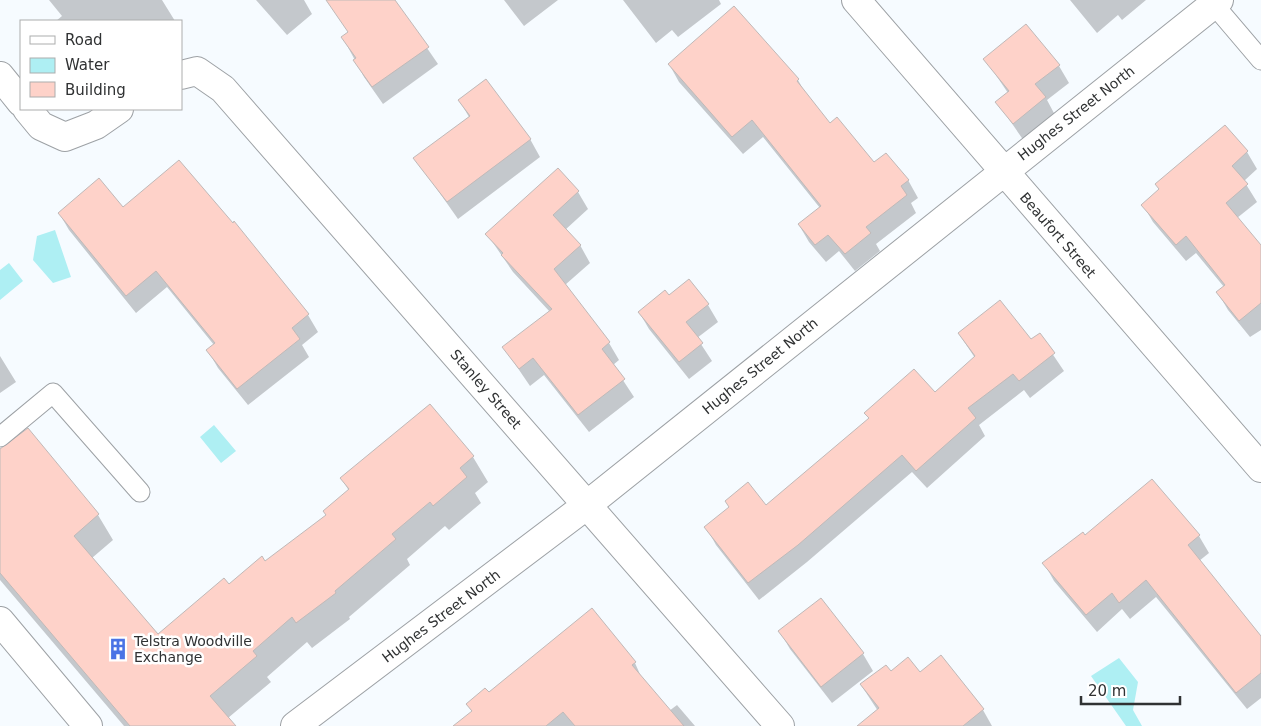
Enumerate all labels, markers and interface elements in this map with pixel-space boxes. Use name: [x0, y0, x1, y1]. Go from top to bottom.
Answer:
legend: [20, 20, 182, 110]
text: Road: [65, 31, 103, 49]
text: Water: [65, 56, 110, 74]
street label: Hughes Street North: [1014, 62, 1138, 164]
text: Building: [65, 81, 126, 99]
street label: Beaufort Street: [1017, 189, 1100, 281]
street label: Hughes Street North: [699, 315, 821, 417]
street label: Stanley Street: [447, 346, 525, 432]
street label: Hughes Street North: [379, 566, 503, 666]
place label: Telstra Woodville Exchange: [133, 633, 252, 665]
building icon: Telstra Woodville Exchange: [105, 636, 131, 662]
scale bar: [1081, 674, 1180, 706]
text: 20 m: [1088, 682, 1126, 700]

